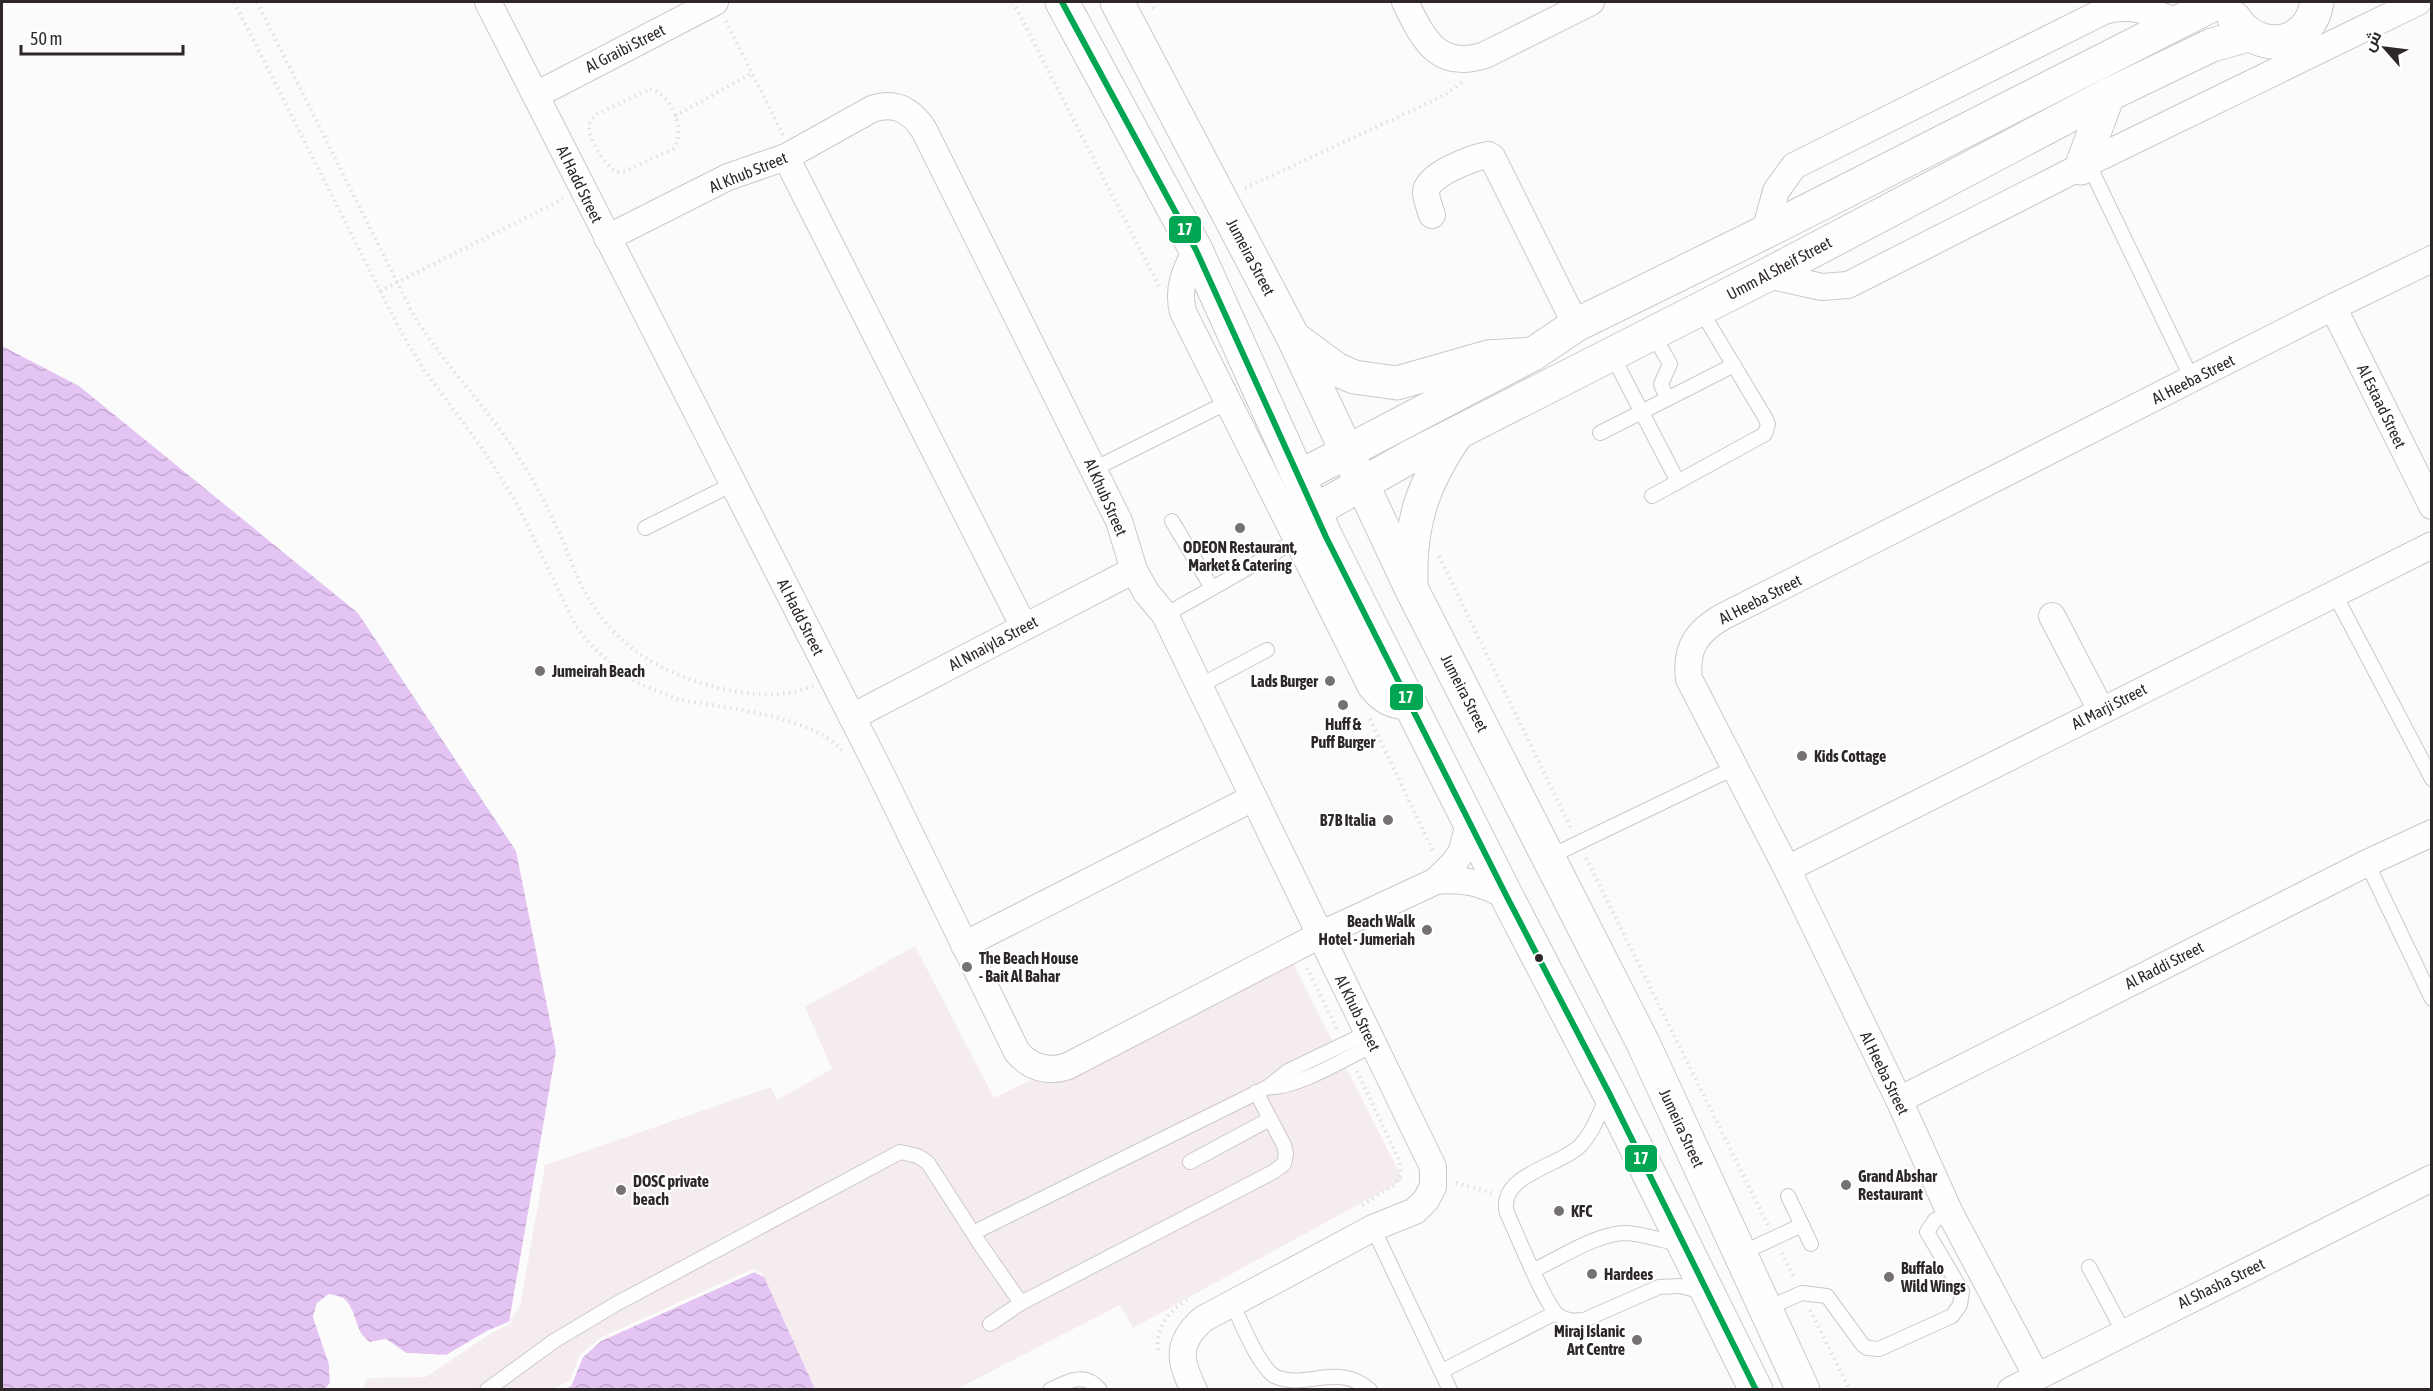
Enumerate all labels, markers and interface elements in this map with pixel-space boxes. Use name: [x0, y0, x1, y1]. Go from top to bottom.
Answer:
scale bar: [21, 18, 183, 56]
north arrow: [2355, 18, 2415, 78]
street label: Al Graibi Street: [582, 20, 668, 76]
text: 50 m: [30, 28, 62, 49]
text: ش: [2359, 28, 2385, 55]
street label: Al Hadd Street: [554, 143, 607, 226]
street label: Al Khub Street: [706, 148, 790, 196]
line badge: 17: [1168, 215, 1202, 244]
street label: Jumeira Street: [1223, 215, 1279, 299]
text: 17: [1177, 220, 1193, 238]
street label: Umm Al Sheif Street: [1724, 233, 1835, 303]
street label: Al Heeba Street: [2149, 350, 2238, 408]
street label: Al Estaad Street: [2354, 361, 2410, 451]
street label: Al Khub Street: [1081, 456, 1131, 539]
marker: ODEON Restaurant, Market & Catering: [1233, 521, 1247, 535]
place label: ODEON Restaurant, Market & Catering: [1183, 538, 1297, 574]
street label: Al Heeba Street: [1716, 570, 1805, 628]
street label: Al Hadd Street: [774, 576, 828, 659]
street label: Al Nnaiyla Street: [945, 612, 1041, 675]
street label: Jumeira Street: [1438, 651, 1492, 735]
place label: Jumeirah Beach: [551, 662, 645, 680]
marker: Jumeirah Beach: [533, 664, 547, 678]
place label: Lads Burger: [1251, 672, 1318, 690]
marker: Lads Burger: [1323, 674, 1337, 688]
street label: Al Marji Street: [2068, 679, 2150, 733]
line badge: 17: [1389, 683, 1424, 711]
text: 17: [1398, 688, 1414, 706]
marker: Huff & Puff Burger: [1336, 698, 1350, 712]
place label: Huff & Puff Burger: [1311, 715, 1376, 751]
place label: Kids Cottage: [1814, 747, 1886, 765]
marker: Kids Cottage: [1795, 749, 1809, 763]
place label: B7B Italia: [1320, 811, 1376, 829]
marker: B7B Italia: [1381, 813, 1395, 827]
place label: Beach Walk Hotel - Jumeriah: [1319, 912, 1416, 948]
marker: Beach Walk Hotel - Jumeriah: [1420, 923, 1434, 937]
street label: Al Raddi Street: [2122, 937, 2207, 993]
place label: The Beach House - Bait Al Bahar: [979, 949, 1079, 985]
unlabelled marker: [1533, 952, 1545, 964]
marker: The Beach House - Bait Al Bahar: [960, 960, 974, 974]
street label: Al Khub Street: [1332, 972, 1384, 1054]
street label: Al Heeba Street: [1857, 1028, 1913, 1118]
street label: Jumeira Street: [1656, 1086, 1708, 1170]
line badge: 17: [1624, 1144, 1658, 1173]
text: 17: [1633, 1149, 1649, 1167]
place label: Grand Abshar Restaurant: [1858, 1167, 1937, 1203]
place label: DOSC private beach: [633, 1172, 709, 1208]
marker: Grand Abshar Restaurant: [1839, 1178, 1853, 1192]
marker: DOSC private beach: [614, 1183, 628, 1197]
place label: KFC: [1571, 1202, 1593, 1220]
marker: KFC: [1552, 1204, 1566, 1218]
street label: Al Shasha Street: [2175, 1254, 2268, 1312]
place label: Buffalo Wild Wings: [1900, 1259, 1966, 1295]
place label: Hardees: [1604, 1265, 1653, 1283]
marker: Hardees: [1585, 1267, 1599, 1281]
marker: Buffalo Wild Wings: [1882, 1270, 1896, 1284]
place label: Miraj Islanic Art Centre: [1554, 1322, 1625, 1358]
marker: Miraj Islanic Art Centre: [1630, 1333, 1644, 1347]

